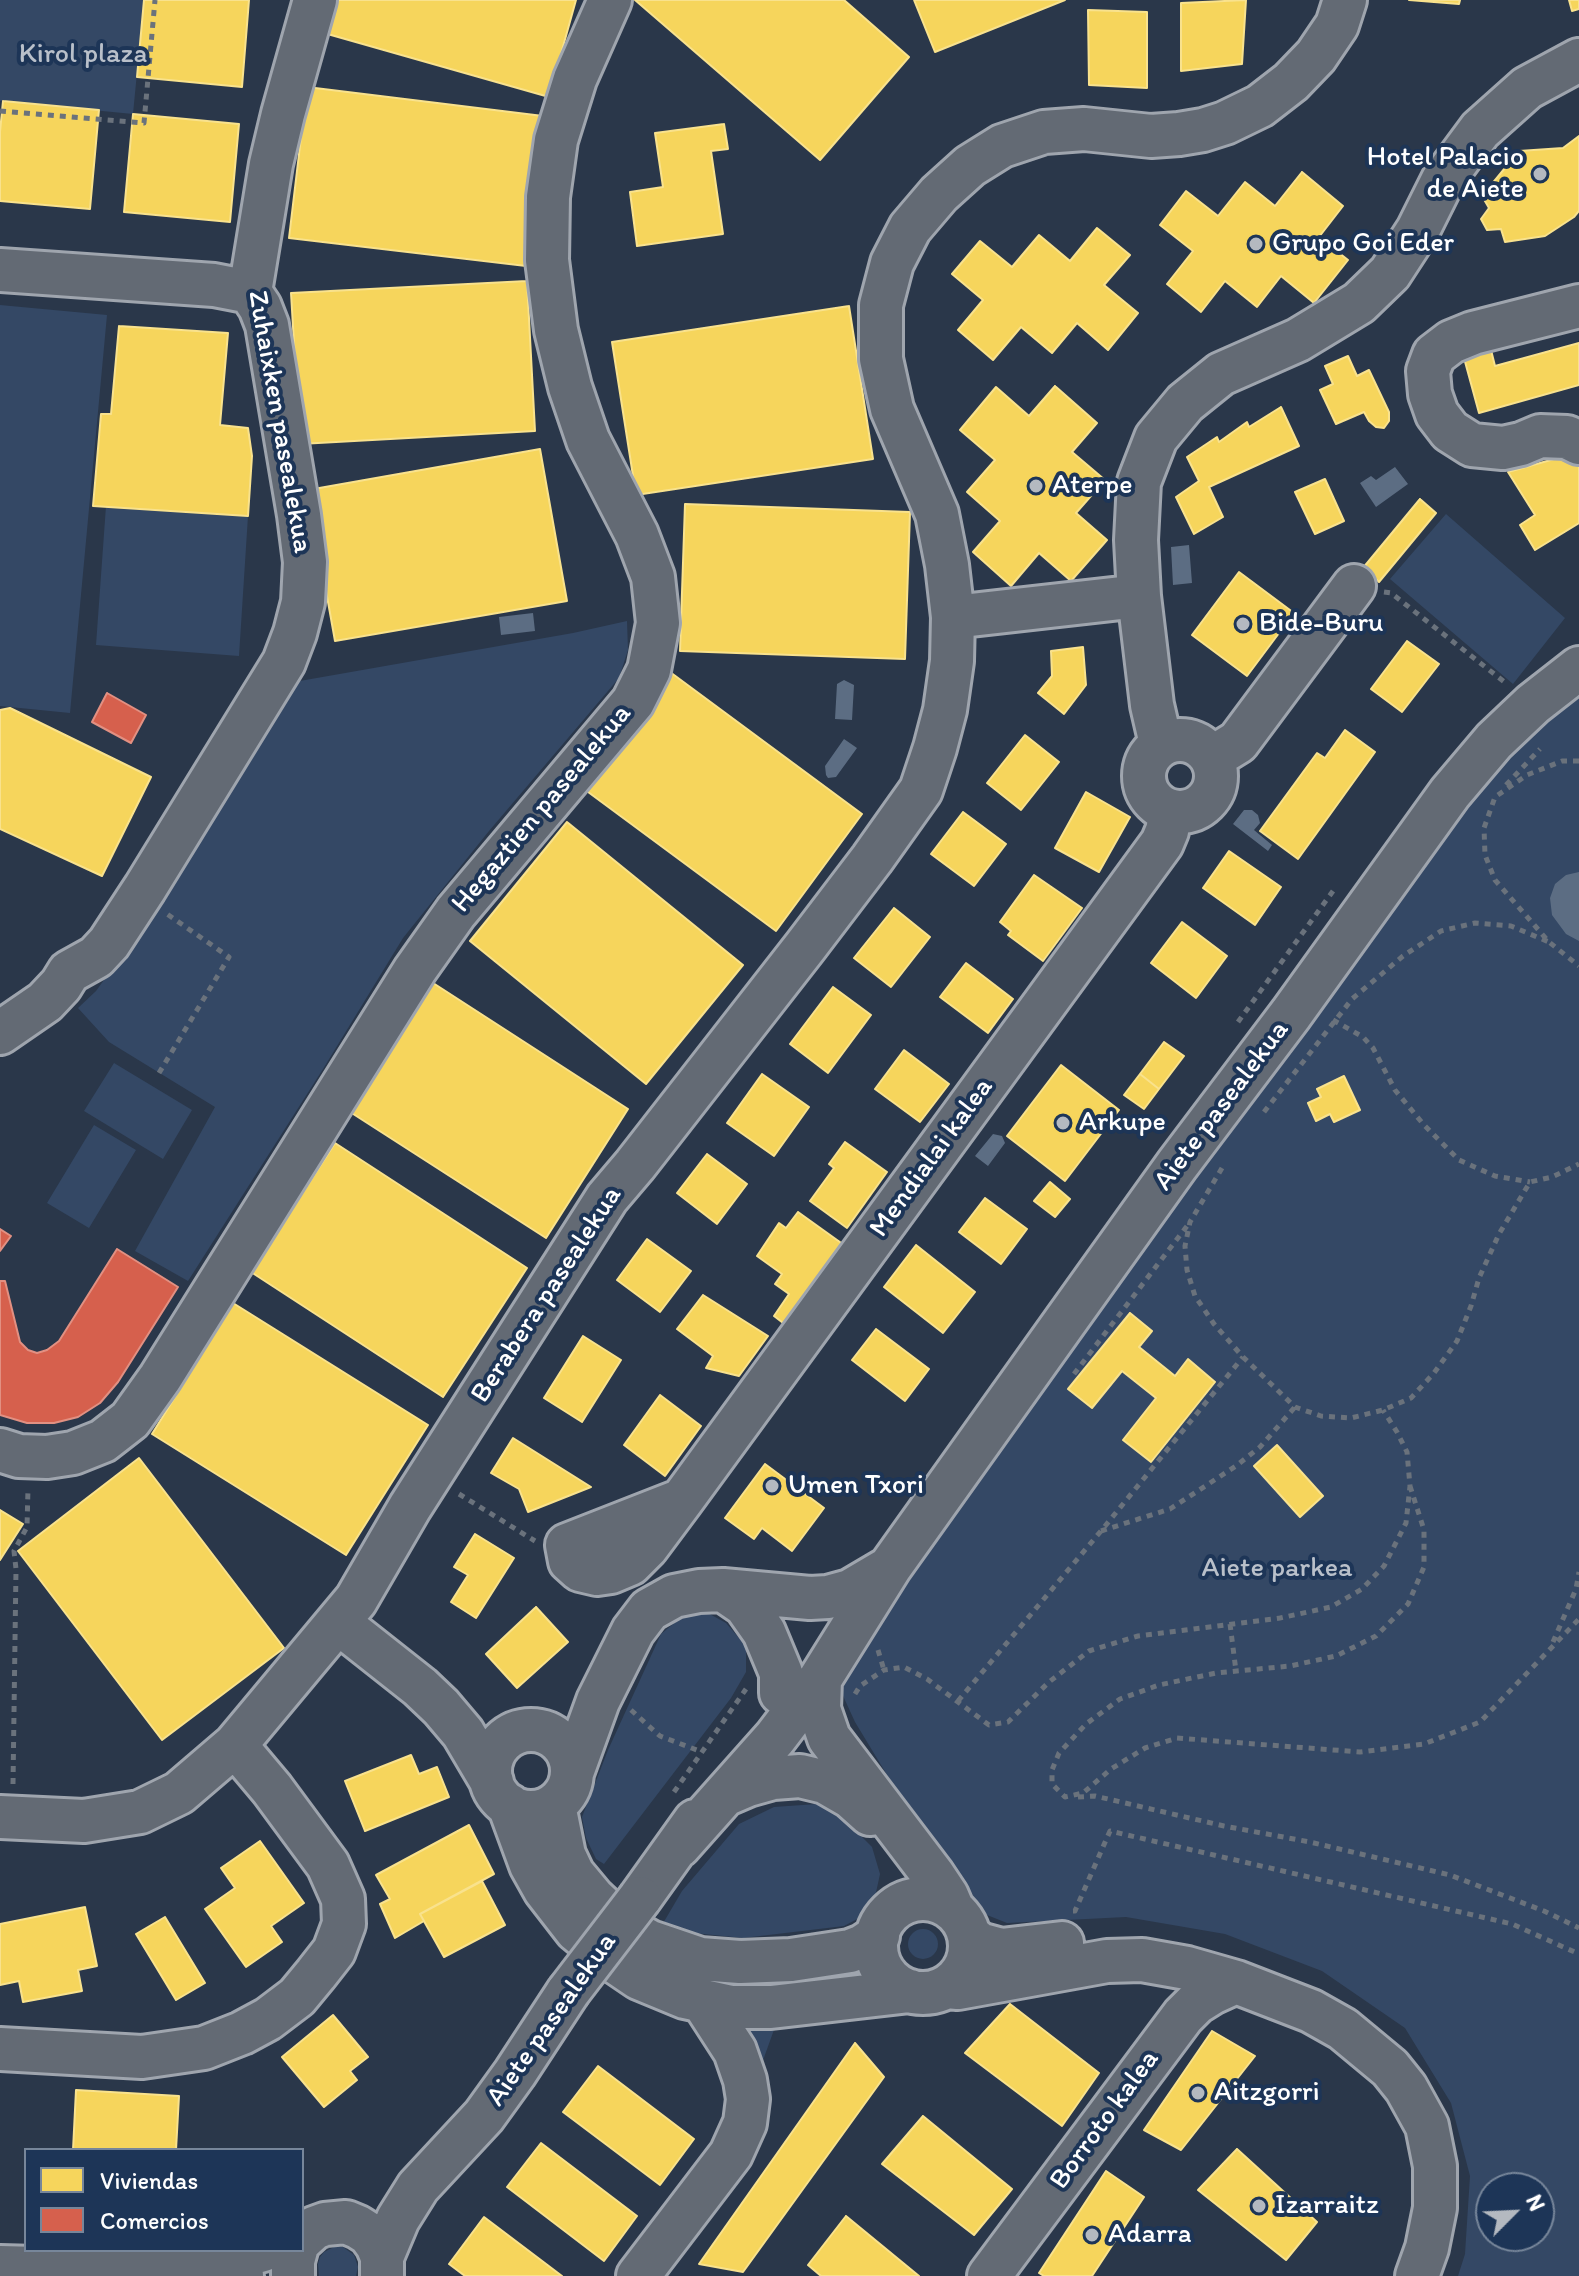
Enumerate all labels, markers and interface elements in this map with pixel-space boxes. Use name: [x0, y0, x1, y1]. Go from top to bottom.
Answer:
park label: Kirol plaza: [19, 38, 147, 72]
place label: Hotel Palacio de Aiete: [1367, 141, 1524, 207]
marker: Hotel Palacio de Aiete: [1531, 165, 1549, 183]
place label: Grupo Goi Eder: [1272, 227, 1454, 261]
marker: Grupo Goi Eder: [1247, 235, 1265, 253]
street label: Zuhaixken pasealekua: [239, 288, 319, 556]
place label: Aterpe: [1052, 469, 1132, 503]
marker: Aterpe: [1027, 477, 1045, 495]
place label: Bide-Buru: [1259, 607, 1384, 641]
marker: Bide-Buru: [1234, 615, 1252, 633]
street label: Hegaztien pasealekua: [445, 698, 639, 920]
street label: Aiete pasealekua: [1147, 1014, 1297, 1198]
street label: Mendialai kalea: [863, 1072, 1001, 1244]
place label: Arkupe: [1079, 1106, 1166, 1140]
marker: Arkupe: [1054, 1114, 1072, 1132]
street label: Berabera pasealekua: [464, 1180, 630, 1410]
place label: Umen Txori: [788, 1469, 924, 1503]
marker: Umen Txori: [763, 1477, 781, 1495]
park label: Aiete parkea: [1202, 1552, 1352, 1586]
street label: Aiete pasealekua: [480, 1927, 624, 2113]
street label: Borroto kalea: [1043, 2044, 1167, 2196]
place label: Aitzgorri: [1214, 2076, 1320, 2110]
marker: Aitzgorri: [1189, 2084, 1207, 2102]
legend: [24, 2148, 304, 2252]
text: Viviendas: [100, 2166, 198, 2195]
north arrow: [1475, 2172, 1555, 2252]
place label: Izarraitz: [1275, 2189, 1379, 2223]
text: N: [1520, 2191, 1551, 2215]
marker: Izarraitz: [1250, 2197, 1268, 2215]
text: Comercios: [100, 2206, 209, 2235]
place label: Adarra: [1108, 2218, 1191, 2252]
marker: Adarra: [1083, 2226, 1101, 2244]

